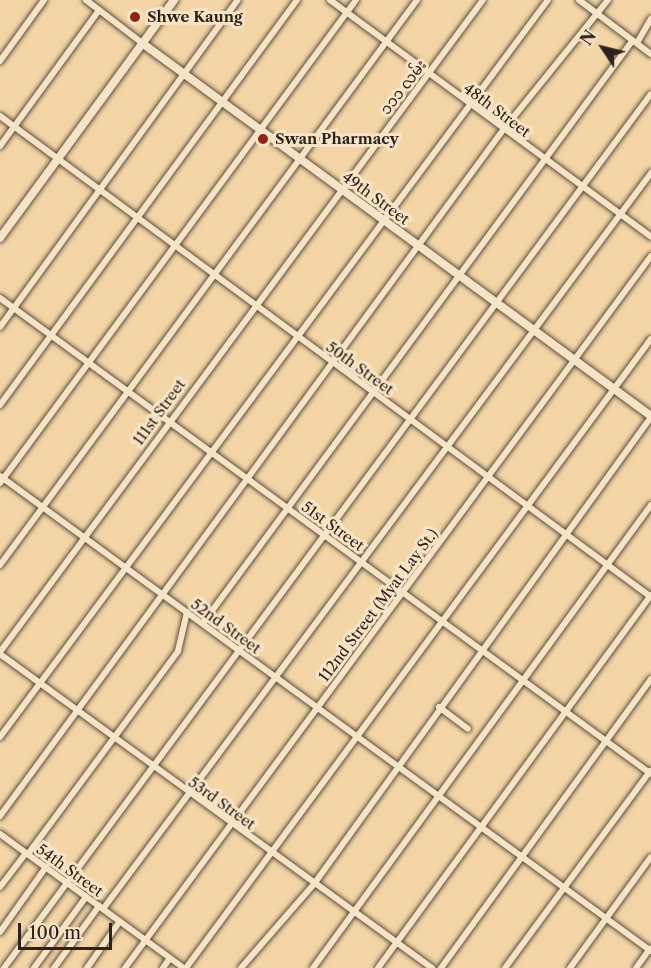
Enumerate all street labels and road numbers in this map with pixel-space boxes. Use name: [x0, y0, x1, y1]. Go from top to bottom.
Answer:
street label: ၁၁၁ လမ်း: [376, 56, 430, 118]
street label: 48th Street: [460, 79, 534, 141]
street label: 49th Street: [339, 168, 413, 228]
street label: 50th Street: [323, 338, 397, 398]
street label: 111st Street: [129, 375, 189, 449]
street label: 51st Street: [298, 497, 368, 555]
street label: 112nd Street (Myat Lay St.): [314, 525, 442, 685]
street label: 52nd Street: [188, 595, 264, 657]
street label: 53rd Street: [185, 773, 259, 833]
street label: 54th Street: [33, 840, 107, 900]

